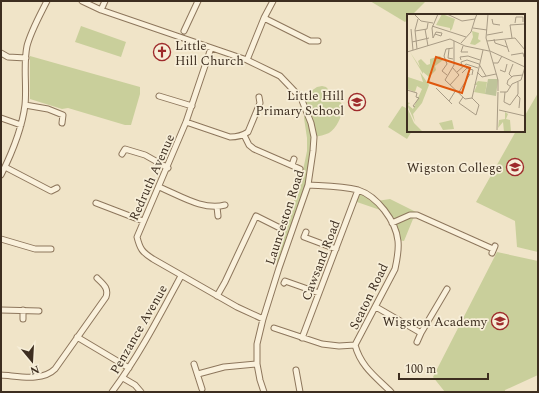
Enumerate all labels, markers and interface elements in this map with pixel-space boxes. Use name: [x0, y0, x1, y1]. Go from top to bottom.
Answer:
inset map: [407, 14, 525, 132]
place label: Little Hill Church: [175, 36, 244, 71]
church icon: Little Hill Church: [152, 42, 172, 62]
place label: Little Hill Primary School: [256, 86, 344, 121]
school or university icon: Little Hill Primary School: [347, 92, 367, 112]
street label: Redruth Avenue: [124, 131, 180, 224]
school or university icon: Wigston College: [505, 157, 525, 177]
place label: Wigston College: [407, 158, 502, 178]
street label: Launceston Road: [260, 167, 310, 268]
street label: Cawsand Road: [296, 217, 345, 304]
street label: Seaton Road: [344, 260, 394, 333]
street label: Penzance Avenue: [105, 281, 173, 378]
school or university icon: Wigston Academy: [490, 311, 510, 331]
place label: Wigston Academy: [382, 312, 488, 332]
north arrow: [12, 341, 52, 381]
scale bar: [399, 355, 488, 381]
text: 100 m: [405, 360, 436, 379]
text: N: [28, 361, 42, 380]

